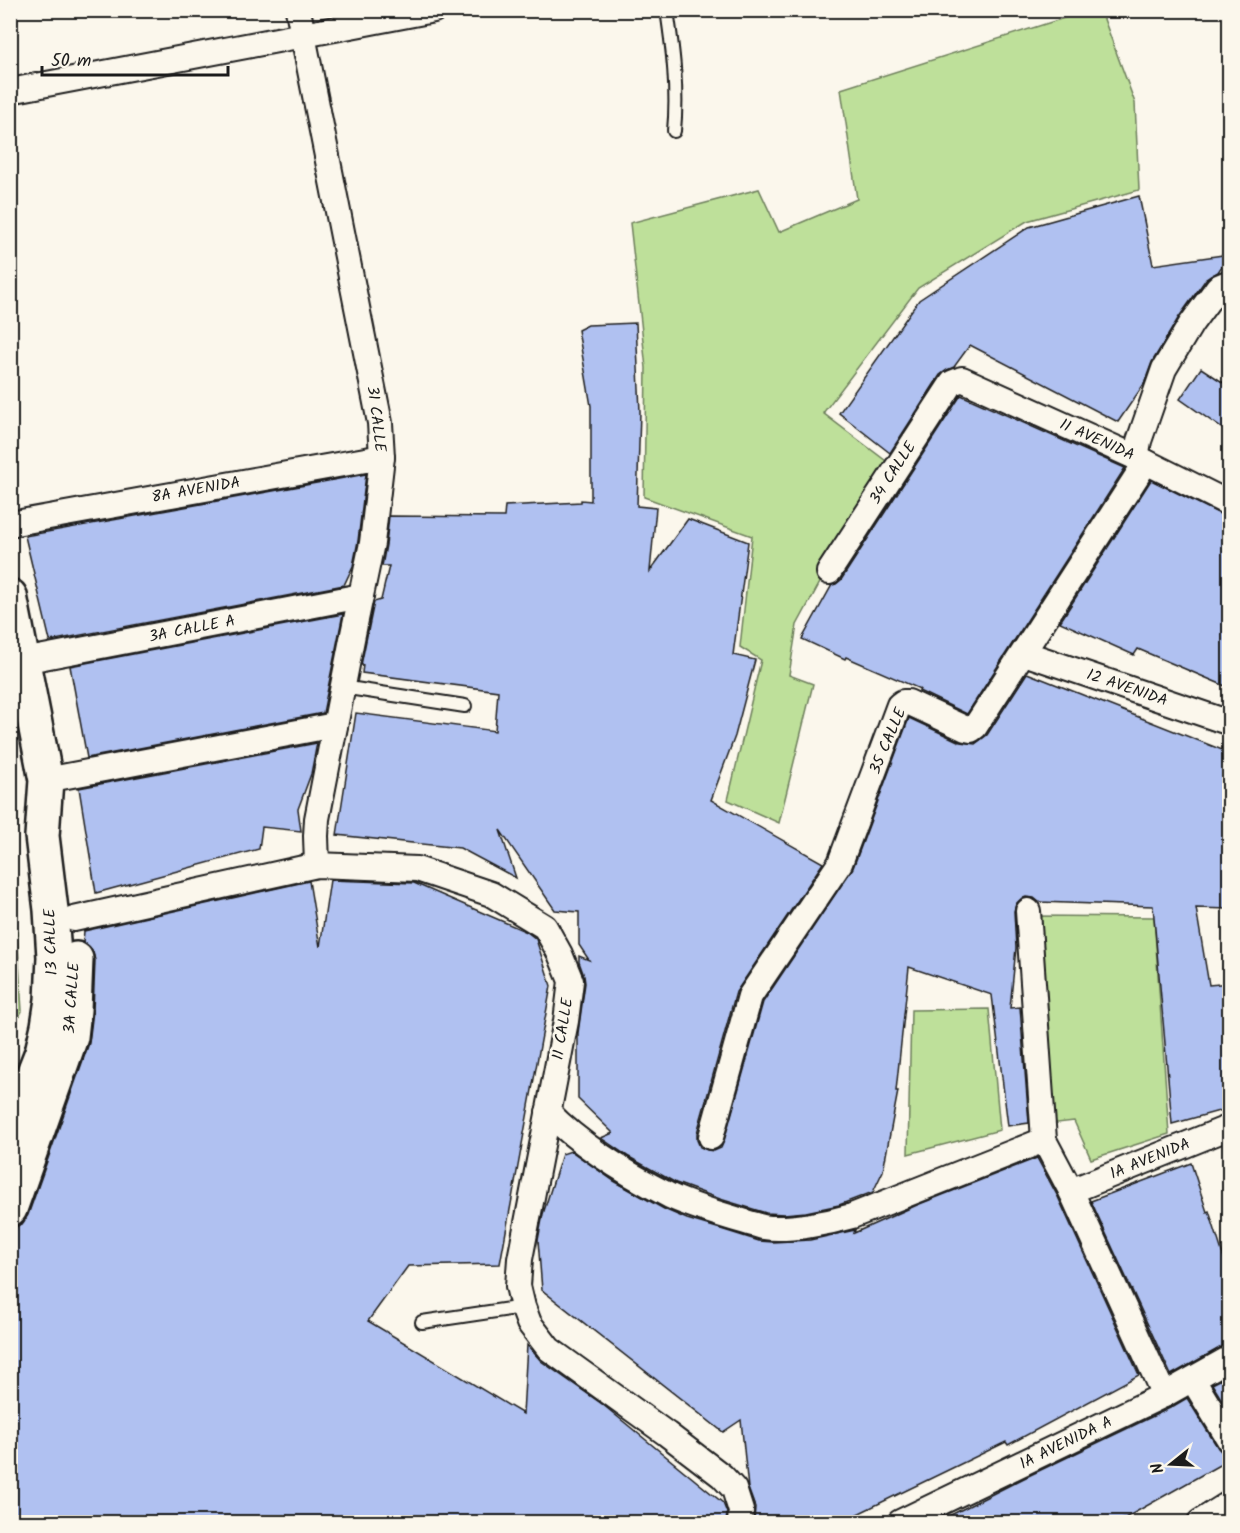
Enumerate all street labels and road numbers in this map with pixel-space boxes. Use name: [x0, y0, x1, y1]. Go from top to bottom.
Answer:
street label: 31 CALLE: [360, 384, 393, 454]
street label: 11 AVENIDA: [1055, 412, 1139, 468]
street label: 34 CALLE: [863, 436, 923, 509]
street label: 8A AVENIDA: [150, 470, 242, 510]
street label: 3A CALLE A: [147, 608, 238, 650]
street label: 12 AVENIDA: [1083, 662, 1171, 714]
street label: 35 CALLE: [863, 703, 913, 778]
street label: 13 CALLE: [37, 908, 65, 976]
street label: 3A CALLE: [57, 961, 87, 1035]
street label: 11 CALLE: [546, 995, 580, 1062]
street label: 1A AVENIDA: [1106, 1131, 1194, 1186]
street label: 1A AVENIDA A: [1015, 1410, 1117, 1476]

